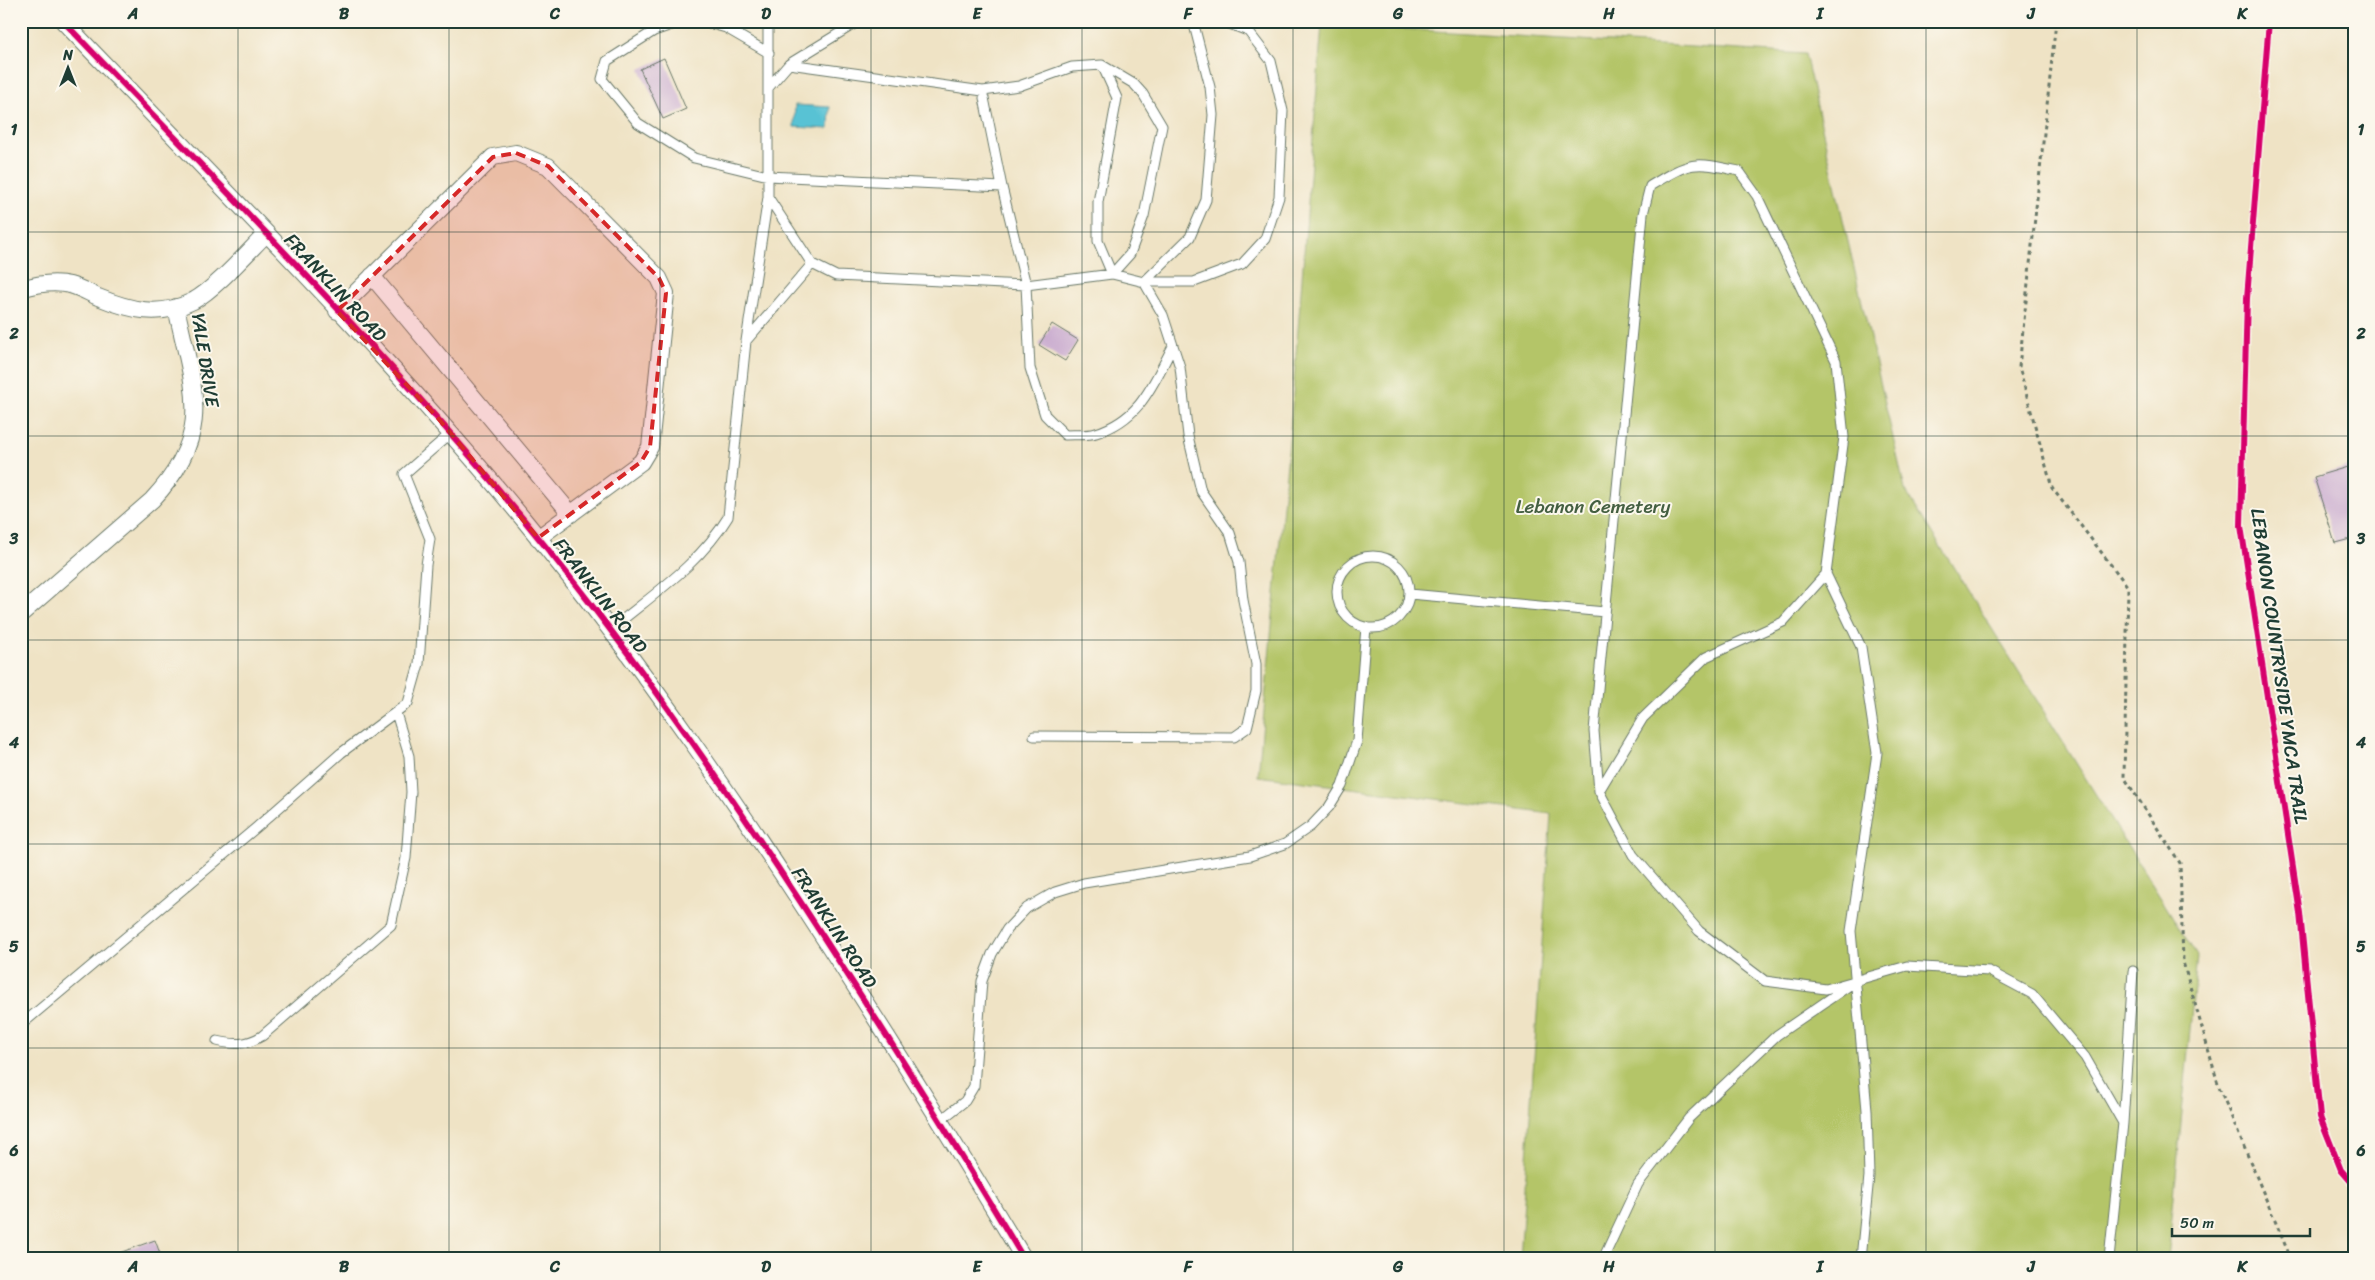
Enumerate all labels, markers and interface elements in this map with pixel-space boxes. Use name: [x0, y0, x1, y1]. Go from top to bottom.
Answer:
text: A: [127, 0, 138, 28]
text: B: [339, 0, 350, 28]
text: C: [549, 0, 561, 28]
text: D: [761, 0, 771, 28]
text: E: [973, 0, 983, 28]
text: F: [1183, 0, 1194, 28]
text: G: [1392, 0, 1404, 28]
text: H: [1602, 0, 1615, 28]
text: I: [1816, 0, 1825, 28]
text: J: [2026, 0, 2036, 28]
text: K: [2236, 0, 2248, 28]
north arrow: [42, 42, 92, 92]
text: N: [62, 43, 73, 68]
text: 1: [11, 115, 18, 144]
text: 1: [2358, 115, 2365, 144]
street label: FRANKLIN ROAD: [276, 225, 396, 350]
street label: YALE DRIVE: [182, 311, 229, 411]
text: 2: [8, 319, 19, 348]
text: 2: [2355, 319, 2366, 348]
park label: Lebanon Cemetery: [1516, 490, 1670, 523]
street label: LEBANON COUNTRYSIDE YMCA TRAIL: [2241, 506, 2318, 826]
text: 3: [9, 524, 19, 553]
text: 3: [2356, 524, 2366, 553]
street label: FRANKLIN ROAD: [545, 530, 657, 661]
text: 4: [8, 728, 19, 757]
text: 4: [2355, 728, 2366, 757]
street label: FRANKLIN ROAD: [783, 860, 887, 995]
text: 5: [9, 932, 19, 961]
text: 5: [2356, 932, 2366, 961]
text: 6: [8, 1136, 19, 1165]
text: 6: [2355, 1136, 2366, 1165]
scale bar: [2172, 1205, 2310, 1237]
text: 50 m: [2180, 1210, 2215, 1236]
text: A: [127, 1252, 138, 1280]
text: B: [339, 1252, 350, 1280]
text: C: [549, 1252, 561, 1280]
text: D: [761, 1252, 771, 1280]
text: E: [973, 1252, 983, 1280]
text: F: [1183, 1252, 1194, 1280]
text: G: [1392, 1252, 1404, 1280]
text: H: [1602, 1252, 1615, 1280]
text: I: [1816, 1252, 1825, 1280]
text: J: [2026, 1252, 2036, 1280]
text: K: [2236, 1252, 2248, 1280]

